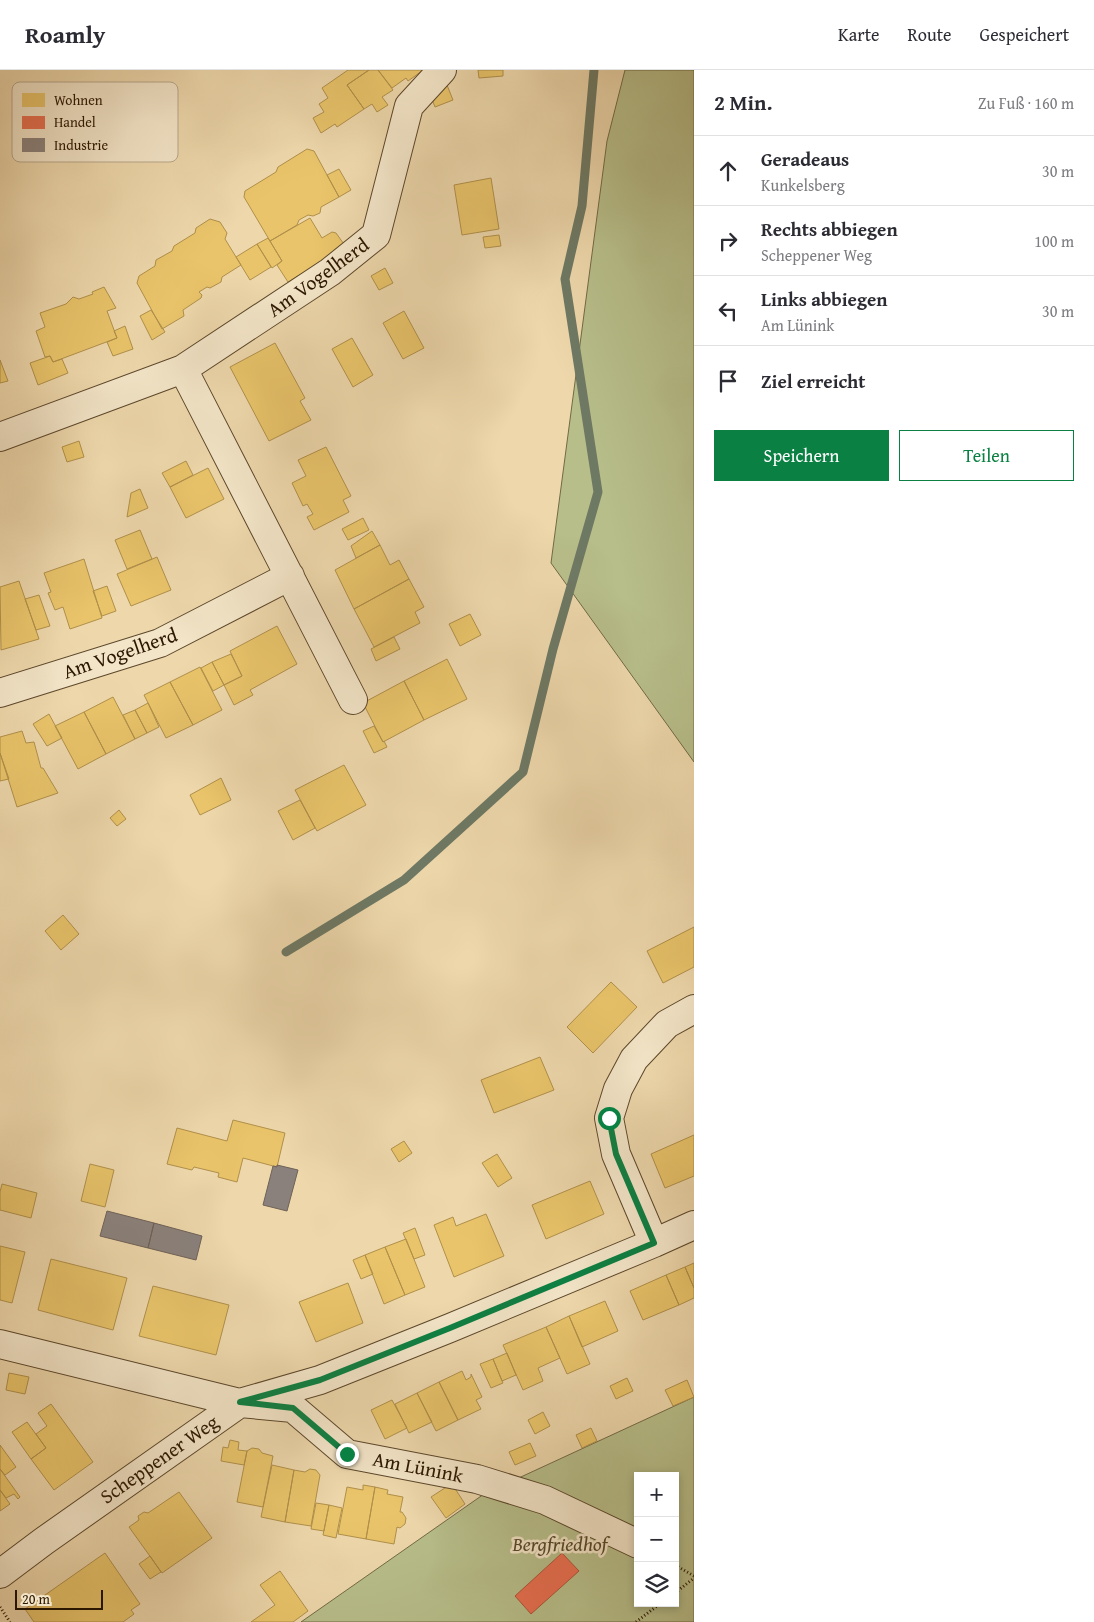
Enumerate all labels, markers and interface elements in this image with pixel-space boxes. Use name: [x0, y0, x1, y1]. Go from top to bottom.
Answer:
text: Roamly: [25, 17, 105, 52]
text: Karte: [838, 21, 879, 48]
text: Route: [907, 21, 952, 48]
text: Gespeichert: [980, 21, 1069, 48]
legend: [12, 82, 178, 162]
text: 2 Min.: [714, 87, 772, 118]
text: Wohnen: [54, 90, 103, 110]
text: Zu Fuß · 160 m: [978, 91, 1074, 115]
text: Handel: [54, 112, 96, 132]
text: Industrie: [54, 135, 108, 155]
text: Geradeaus: [761, 145, 849, 173]
icon: ahead: [714, 157, 742, 185]
text: 30 m: [1042, 159, 1074, 183]
text: Kunkelsberg: [761, 173, 845, 197]
text: Rechts abbiegen: [761, 215, 898, 243]
icon: right: [714, 227, 742, 255]
text: 100 m: [1034, 229, 1074, 253]
street label: Am Vogelherd: [261, 230, 375, 323]
text: Scheppener Weg: [761, 243, 872, 267]
text: Links abbiegen: [761, 285, 887, 313]
icon: left: [714, 297, 742, 325]
text: 30 m: [1042, 299, 1074, 323]
text: Am Lünink: [761, 313, 834, 337]
icon: arrive: [714, 367, 742, 395]
text: Ziel erreicht: [761, 367, 865, 395]
button: Speichern: [714, 430, 889, 481]
button: Teilen: [899, 430, 1074, 481]
street label: Am Vogelherd: [59, 619, 181, 686]
route start: [598, 1107, 621, 1130]
street label: Scheppener Weg: [94, 1407, 224, 1510]
route end: [336, 1443, 359, 1466]
street label: Am Lünink: [370, 1444, 467, 1490]
map controls: [634, 1472, 679, 1607]
button: +: [634, 1472, 679, 1517]
button: −: [634, 1517, 679, 1562]
park label: Bergfriedhof: [512, 1529, 612, 1558]
button: layers: [634, 1562, 679, 1607]
scale bar: [15, 1587, 102, 1610]
text: 20 m: [22, 1589, 50, 1609]

